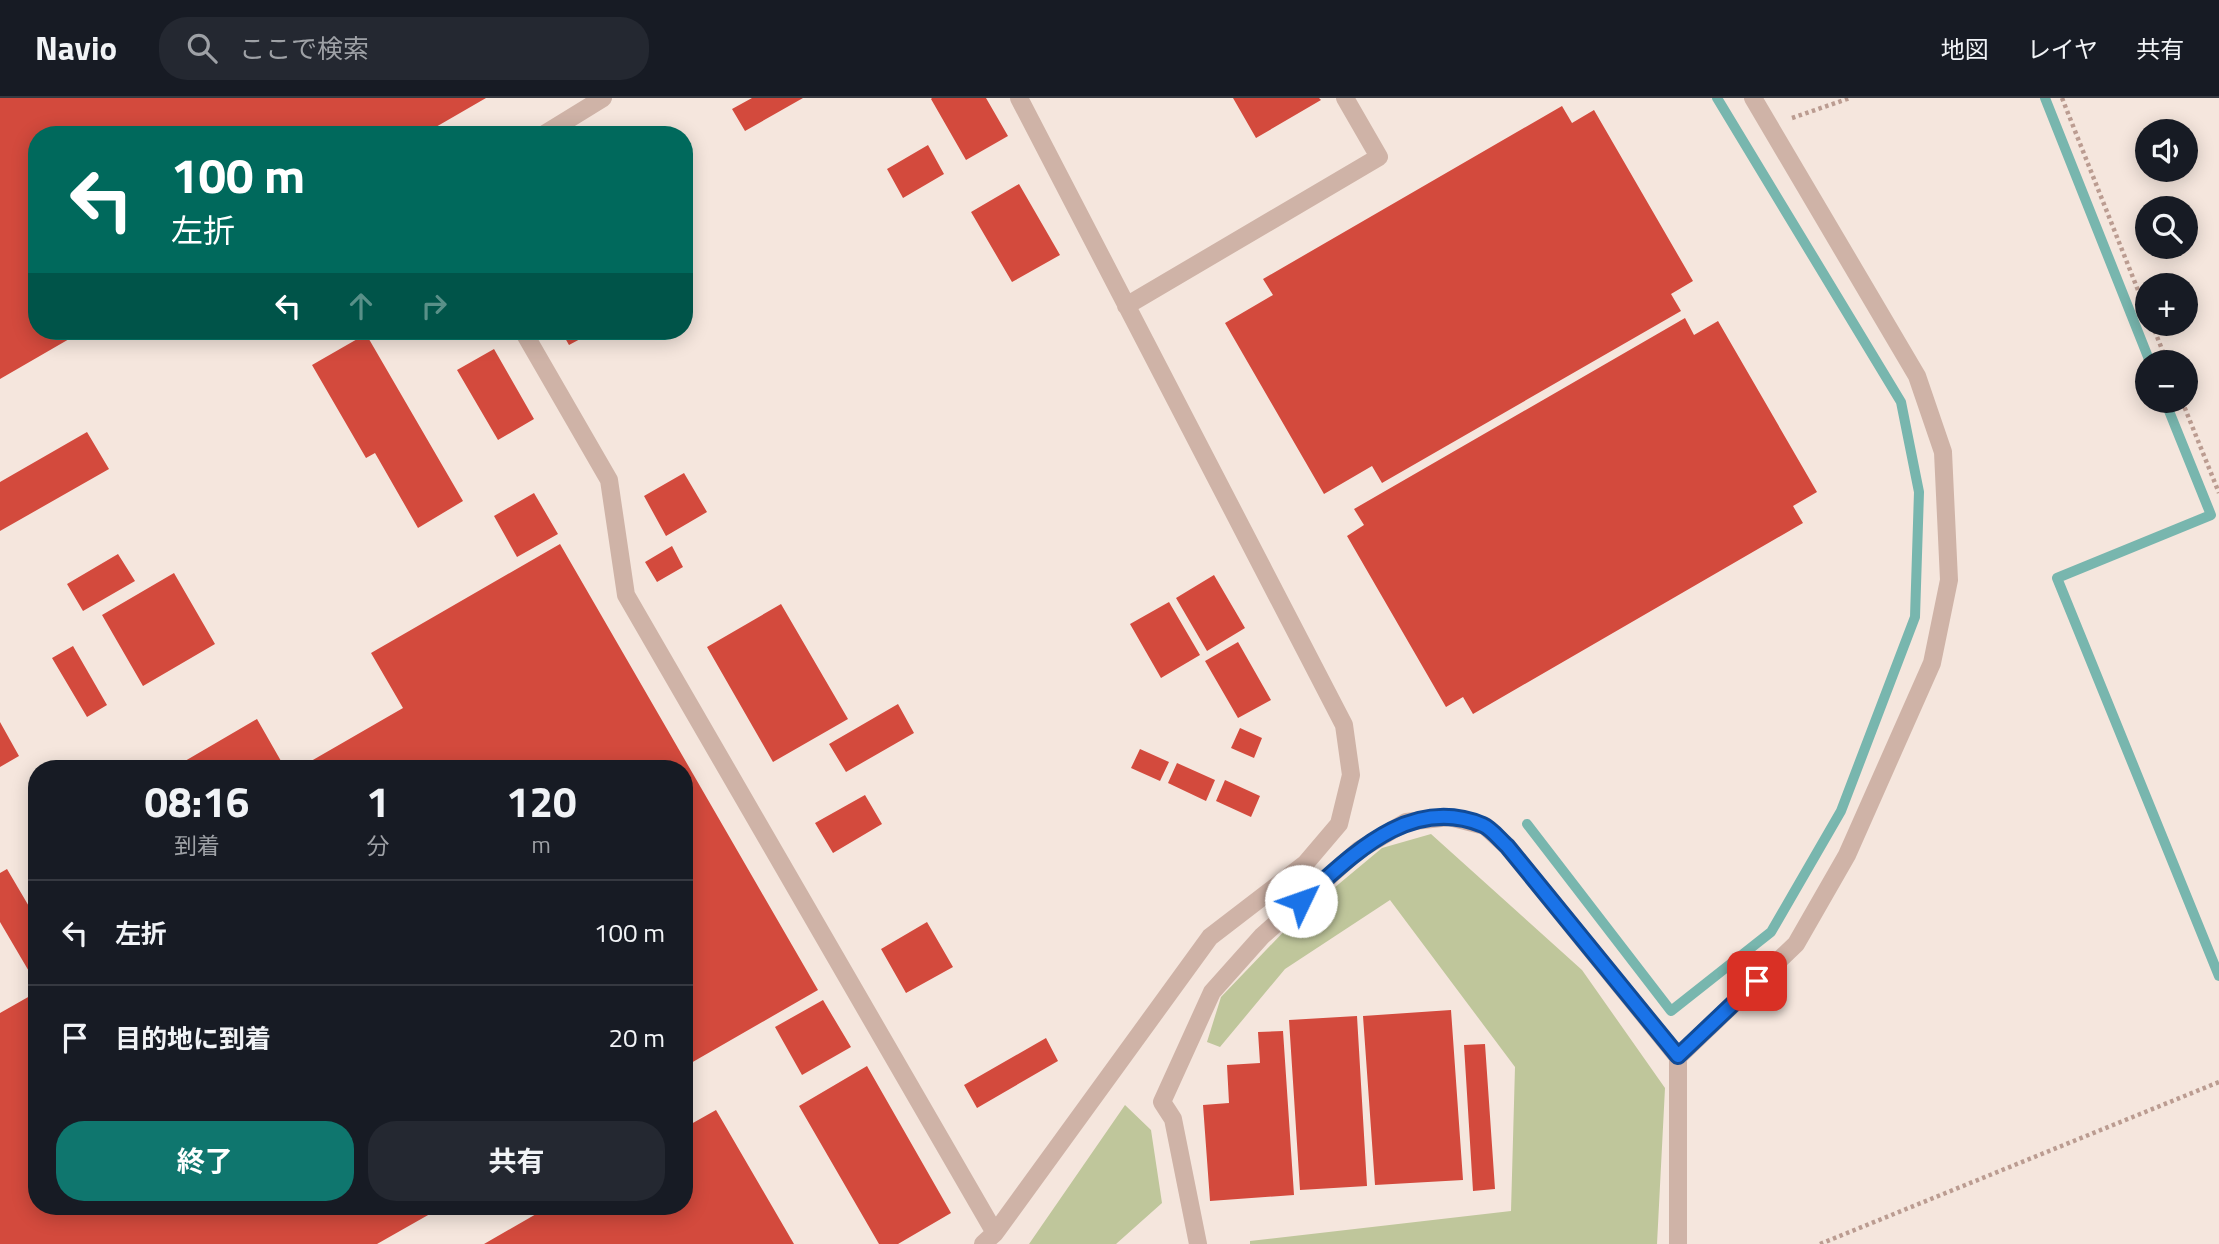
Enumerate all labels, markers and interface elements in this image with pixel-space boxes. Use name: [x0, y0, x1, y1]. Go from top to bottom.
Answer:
search box: [159, 17, 649, 80]
text: Navio: [35, 23, 117, 73]
icon: search: [183, 29, 221, 67]
text: ここで検索: [239, 29, 369, 68]
text: 地図: [1941, 31, 1989, 67]
text: レイヤ: [2027, 31, 2098, 67]
text: 共有: [2136, 31, 2184, 67]
map controls: [2135, 119, 2198, 413]
button: sound: [2135, 119, 2198, 182]
text: 100 m: [171, 137, 305, 212]
icon: left: [56, 154, 147, 245]
button: search: [2135, 196, 2198, 259]
text: 左折: [171, 206, 235, 254]
button: +: [2135, 273, 2198, 336]
icon: left: [269, 287, 307, 325]
icon: ahead: [342, 287, 380, 325]
icon: right: [415, 287, 453, 325]
button: −: [2135, 350, 2198, 413]
text: 08:16: [145, 769, 249, 833]
text: 1: [366, 769, 389, 833]
text: 120: [506, 769, 576, 833]
text: m: [532, 827, 551, 862]
text: 到着: [174, 828, 220, 863]
text: 分: [366, 828, 389, 863]
position arrow: [1264, 864, 1338, 938]
text: 100 m: [594, 913, 665, 952]
icon: left: [56, 914, 94, 952]
text: 左折: [115, 914, 167, 953]
pin: [1727, 951, 1787, 1011]
icon: arrive: [1738, 962, 1776, 1000]
text: 20 m: [608, 1018, 665, 1057]
icon: arrive: [56, 1019, 94, 1057]
text: 目的地に到着: [115, 1019, 271, 1058]
button: 終了: [56, 1121, 354, 1201]
button: 共有: [368, 1121, 665, 1201]

